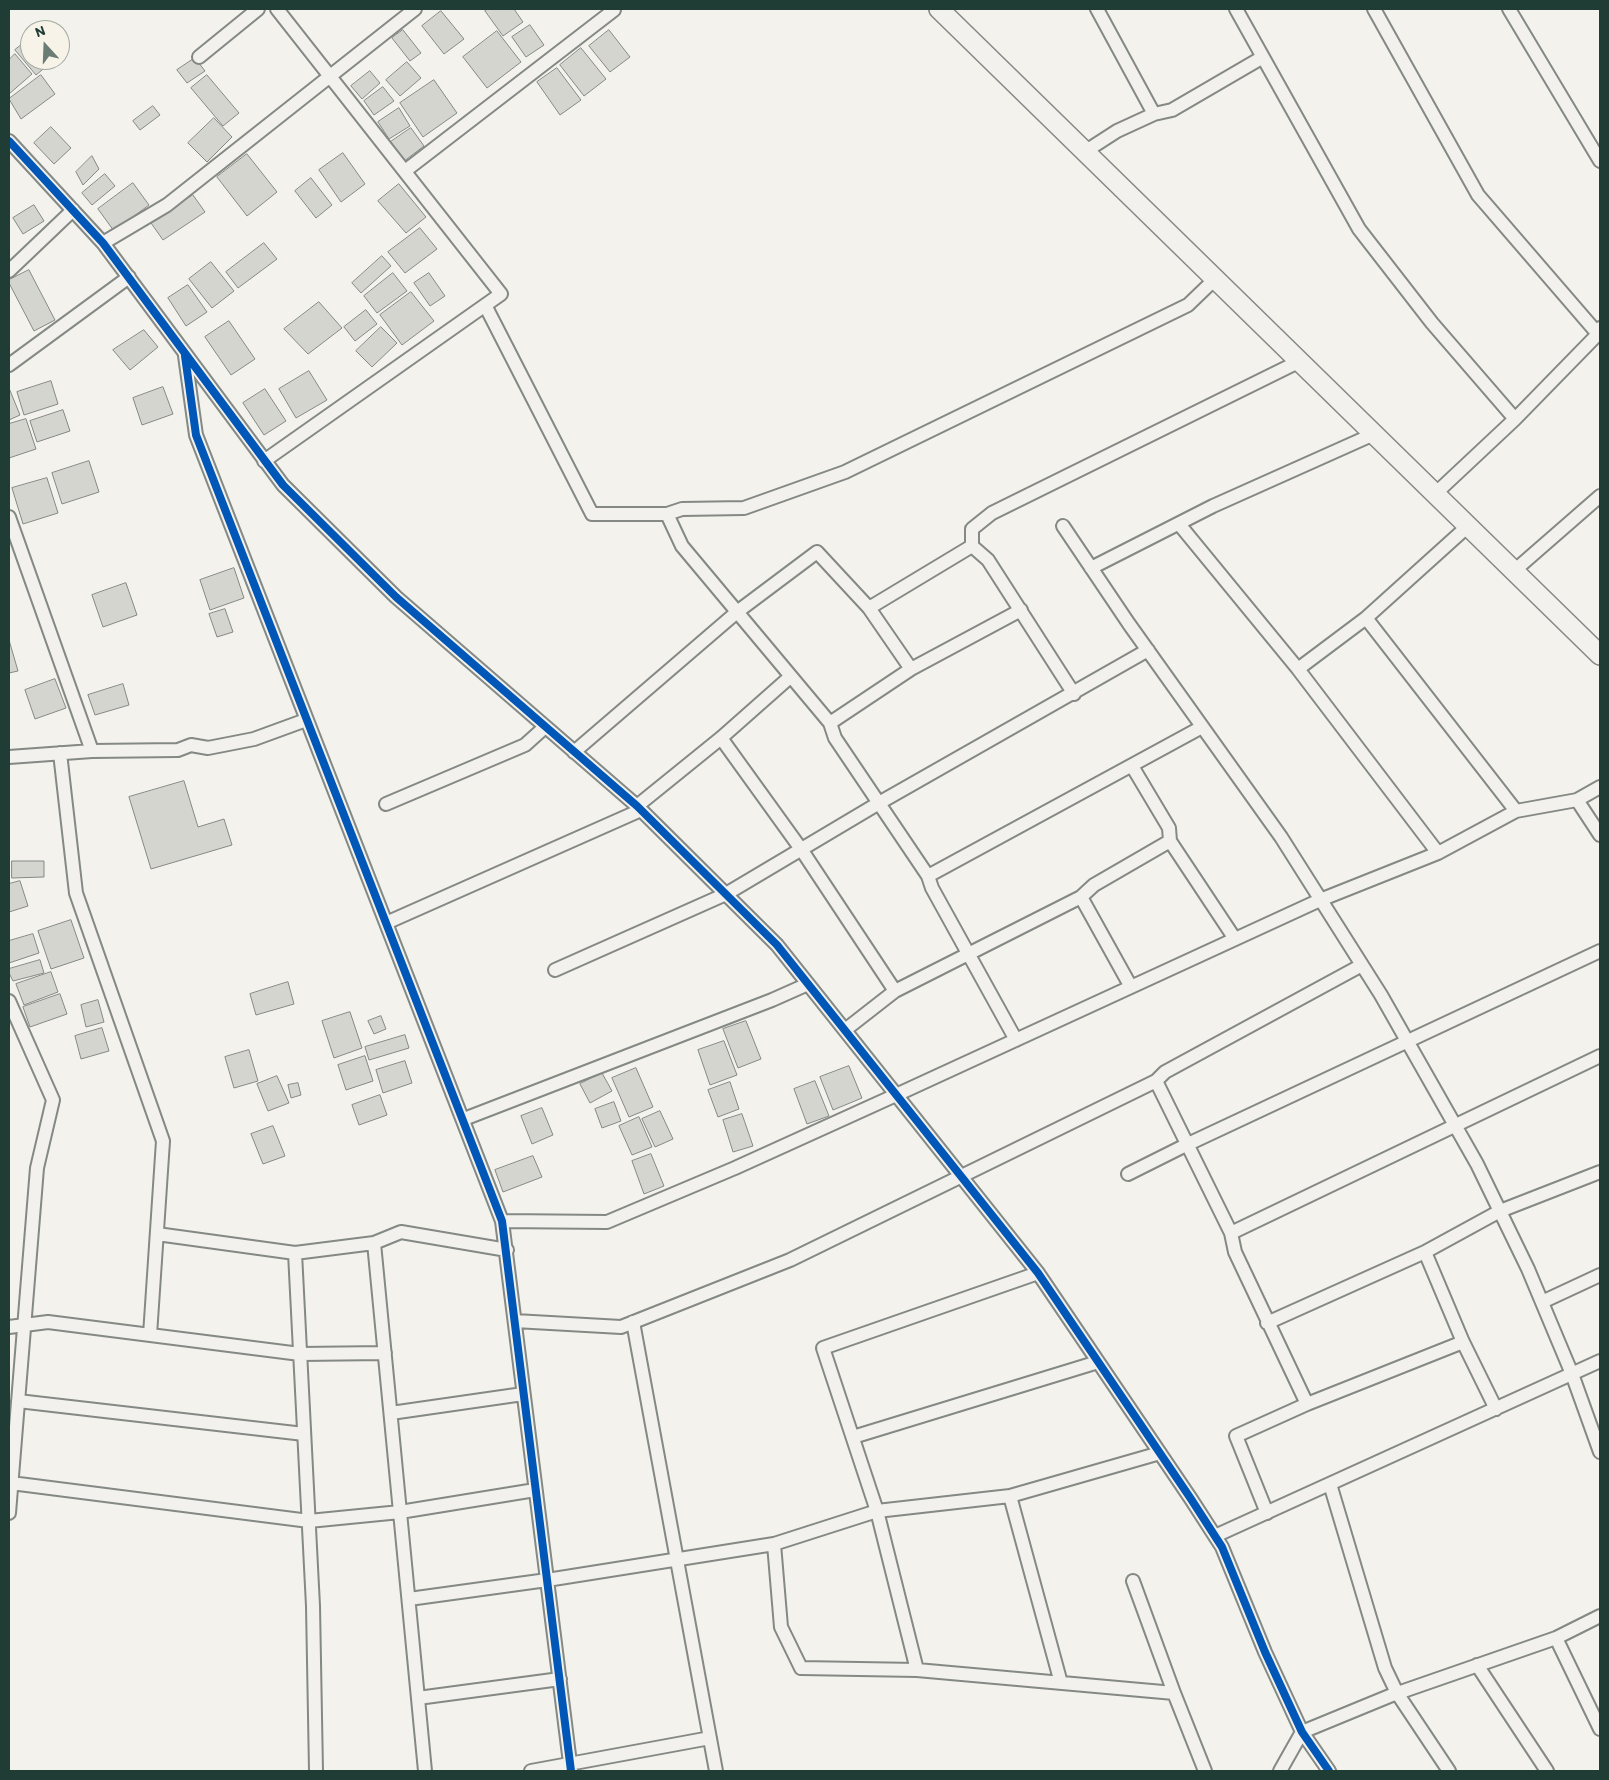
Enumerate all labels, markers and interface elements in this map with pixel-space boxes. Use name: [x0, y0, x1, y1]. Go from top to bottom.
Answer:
north arrow: [20, 20, 70, 70]
text: N: [33, 22, 47, 41]

